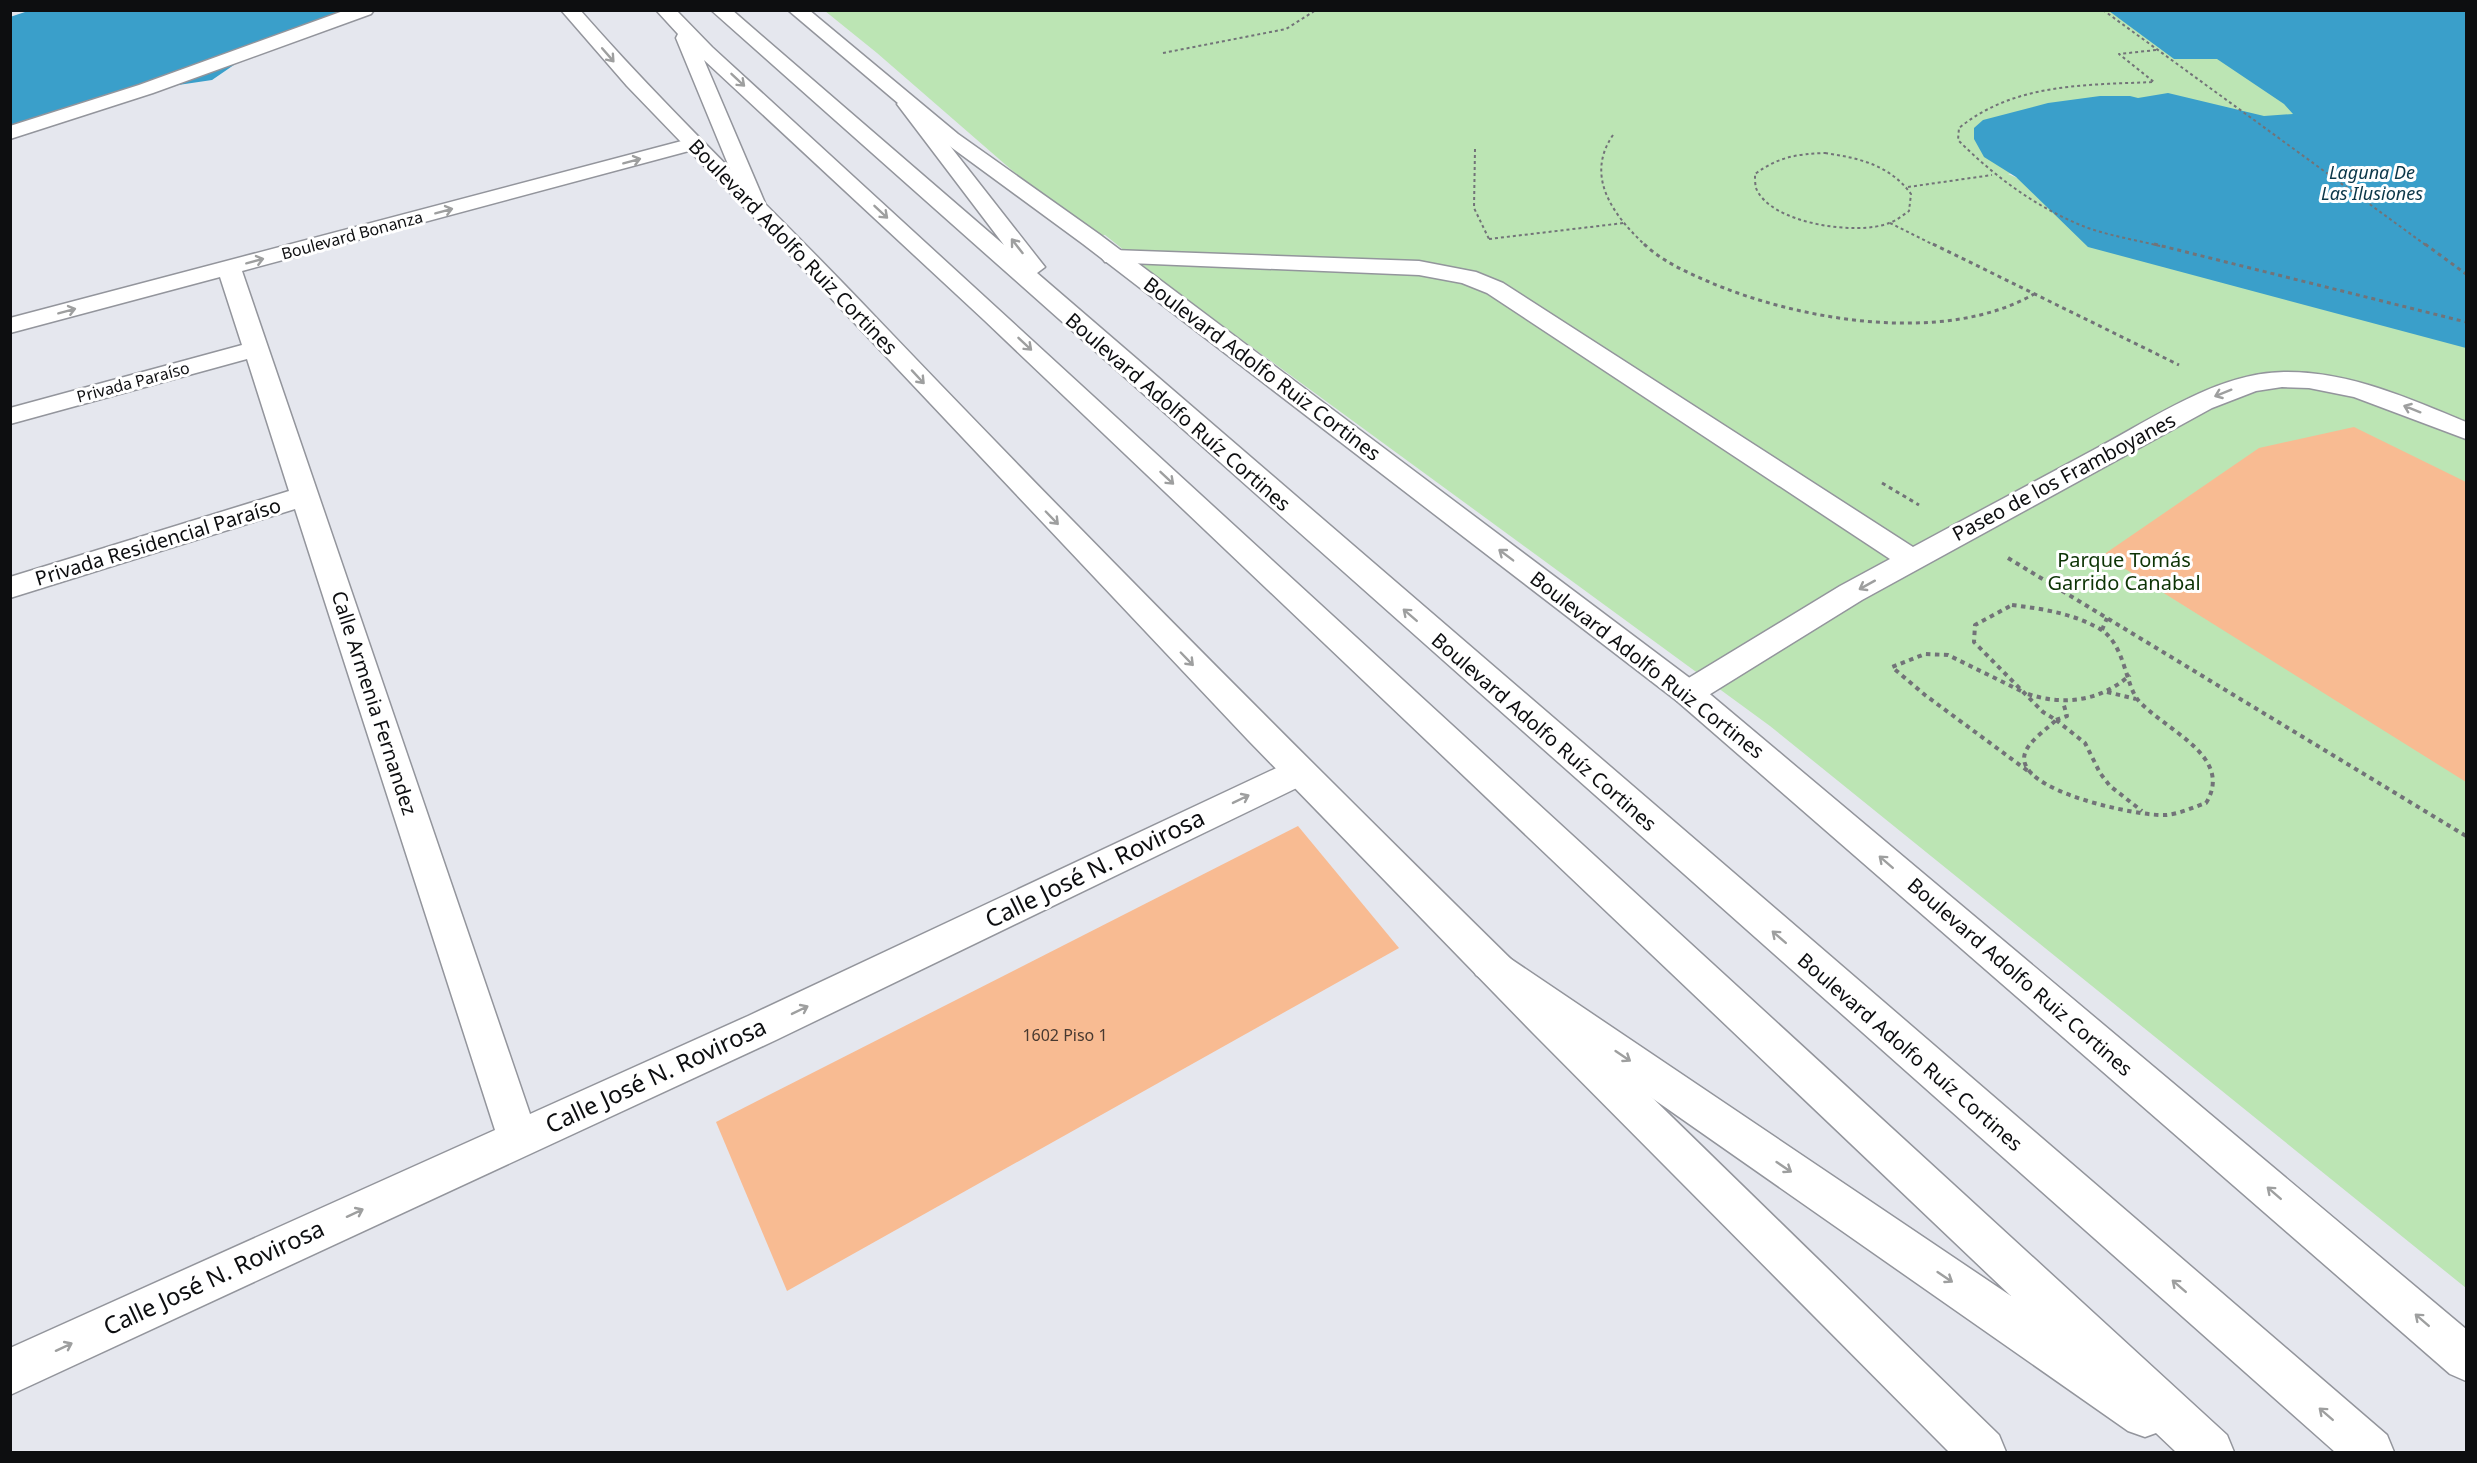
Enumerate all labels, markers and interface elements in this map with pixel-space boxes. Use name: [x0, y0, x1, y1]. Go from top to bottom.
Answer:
one-way arrow: [601, 47, 614, 63]
one-way arrow: [730, 73, 745, 88]
street label: Boulevard Adolfo Ruiz Cortines: [683, 133, 904, 360]
one-way arrow: [623, 154, 642, 166]
water label: Laguna De Las Ilusiones: [2321, 160, 2423, 205]
one-way arrow: [434, 204, 453, 216]
one-way arrow: [874, 205, 889, 219]
street label: Boulevard Bonanza: [279, 206, 425, 264]
one-way arrow: [1010, 238, 1023, 254]
one-way arrow: [246, 254, 265, 266]
street label: Boulevard Adolfo Ruiz Cortines: [1138, 271, 1386, 467]
one-way arrow: [57, 304, 76, 316]
street label: Boulevard Adolfo Ruíz Cortines: [1060, 306, 1297, 517]
one-way arrow: [1017, 337, 1032, 352]
street label: Privada Paraíso: [74, 356, 192, 408]
one-way arrow: [910, 369, 924, 384]
one-way arrow: [2215, 388, 2233, 399]
one-way arrow: [2403, 403, 2422, 414]
street label: Paseo de los Framboyanes: [1947, 406, 2180, 547]
one-way arrow: [1159, 470, 1174, 484]
street label: Privada Residencial Paraíso: [32, 491, 284, 592]
one-way arrow: [1045, 511, 1059, 526]
park label: Parque Tomás Garrido Canabal: [2047, 546, 2201, 596]
one-way arrow: [1498, 548, 1514, 561]
street label: Boulevard Adolfo Ruiz Cortines: [1525, 565, 1770, 764]
one-way arrow: [1858, 580, 1876, 591]
street label: Calle Armenia Fernandez: [325, 587, 424, 818]
one-way arrow: [1403, 608, 1418, 622]
street label: Boulevard Adolfo Ruíz Cortines: [1426, 626, 1663, 837]
one-way arrow: [1180, 651, 1195, 666]
one-way arrow: [1232, 793, 1250, 805]
street label: Calle José N. Rovirosa: [979, 800, 1210, 935]
one-way arrow: [1879, 855, 1894, 869]
street label: Boulevard Adolfo Ruiz Cortines: [1902, 871, 2139, 1082]
one-way arrow: [1772, 930, 1787, 944]
street label: Boulevard Adolfo Ruíz Cortines: [1792, 946, 2029, 1157]
one-way arrow: [791, 1003, 809, 1015]
street label: Calle José N. Rovirosa: [539, 1009, 771, 1140]
house number: 1602 Piso 1: [1022, 1024, 1108, 1046]
one-way arrow: [1615, 1050, 1631, 1062]
one-way arrow: [1776, 1161, 1792, 1173]
one-way arrow: [2267, 1186, 2282, 1200]
one-way arrow: [346, 1207, 364, 1219]
street label: Calle José N. Rovirosa: [97, 1211, 329, 1342]
one-way arrow: [1936, 1271, 1953, 1283]
one-way arrow: [2172, 1279, 2187, 1293]
one-way arrow: [2415, 1313, 2430, 1327]
one-way arrow: [54, 1341, 72, 1353]
one-way arrow: [2319, 1407, 2334, 1421]

